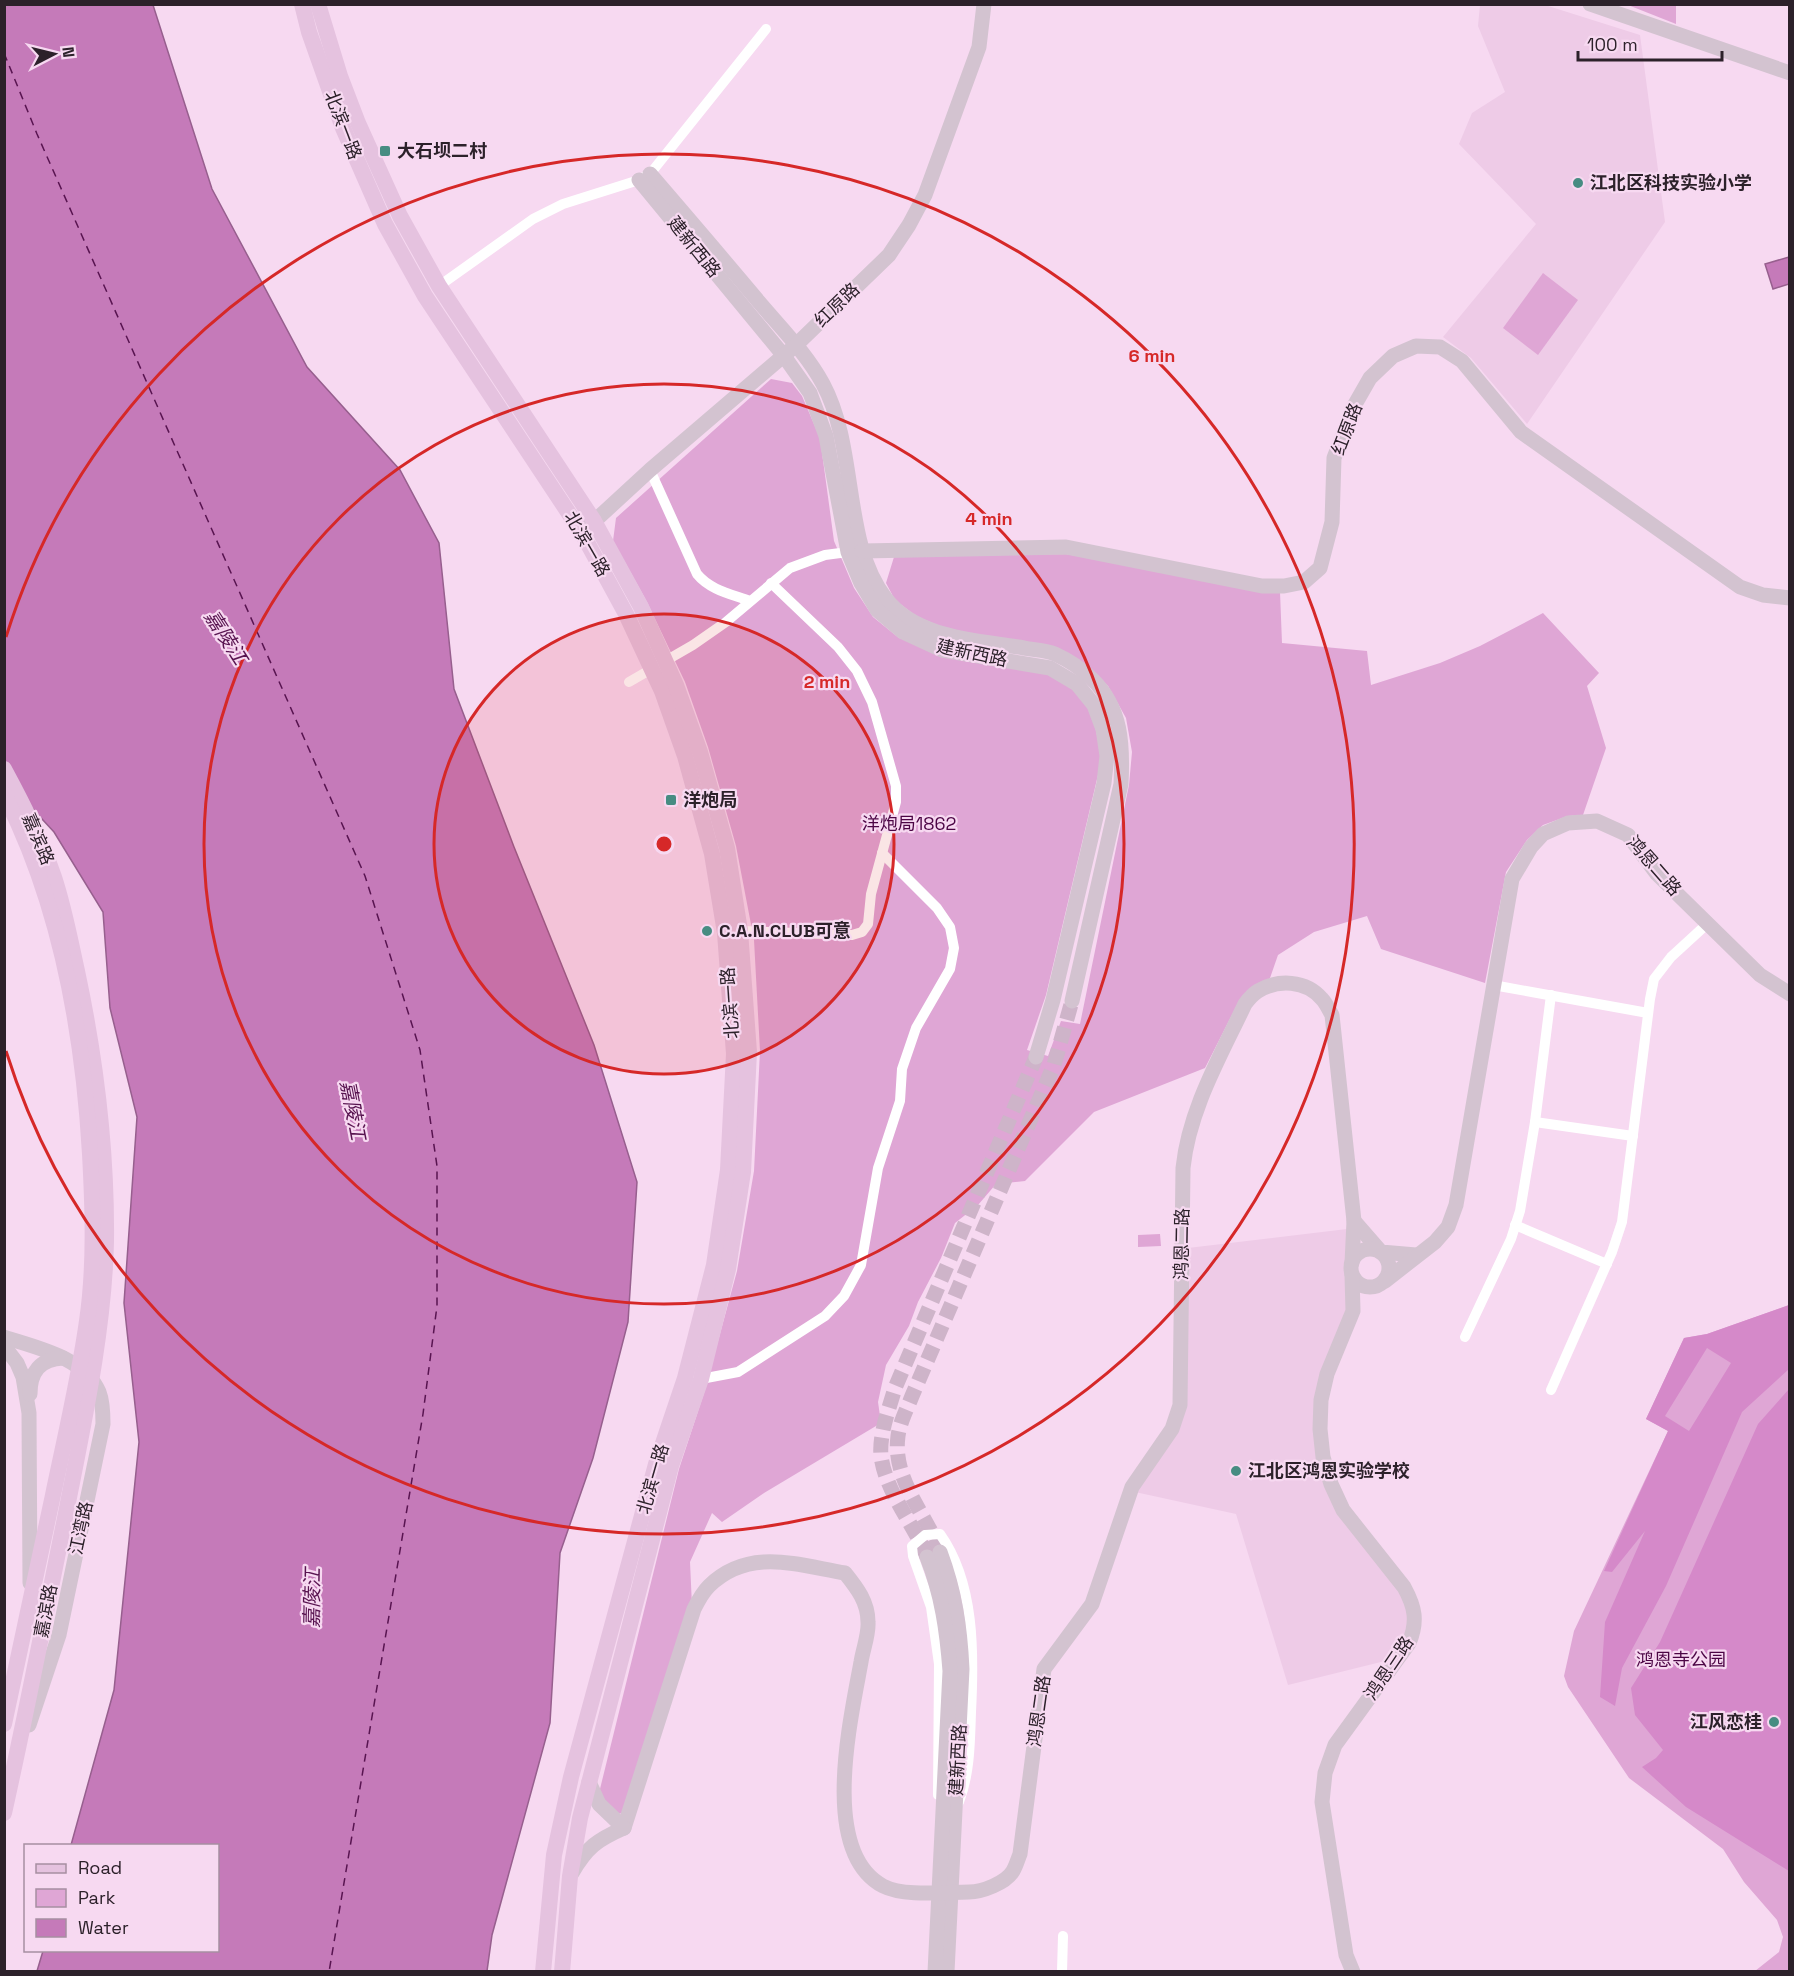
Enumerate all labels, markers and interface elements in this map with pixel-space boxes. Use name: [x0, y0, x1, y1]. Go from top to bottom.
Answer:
north arrow: [24, 24, 84, 84]
scale bar: [1578, 24, 1722, 62]
text: 100 m: [1587, 33, 1638, 56]
text: N: [57, 46, 79, 59]
street label: 北滨一路: [320, 87, 367, 163]
place label: 大石坝二村: [397, 139, 487, 162]
marker: 大石坝二村: [378, 144, 392, 158]
place label: 江北区科技实验小学: [1590, 171, 1752, 194]
marker: 江北区科技实验小学: [1571, 176, 1585, 190]
street label: 建新西路: [663, 211, 726, 282]
street label: 红原路: [809, 278, 864, 332]
text: 6 min: [1129, 344, 1175, 367]
street label: 红原路: [1326, 399, 1367, 458]
street label: 北滨一路: [559, 507, 615, 581]
text: 4 min: [965, 507, 1013, 530]
water label: 嘉陵江: [199, 605, 254, 671]
street label: 建新西路: [934, 634, 1010, 671]
text: 2 min: [804, 670, 850, 693]
place label: 洋炮局: [683, 788, 737, 811]
marker: 洋炮局: [664, 793, 678, 807]
street label: 嘉滨路: [17, 809, 60, 868]
park label: 洋炮局1862: [862, 812, 956, 835]
street label: 鸿恩二路: [1622, 831, 1687, 900]
centre of rings: [654, 834, 674, 854]
place label: C.A.N.CLUB可意: [719, 919, 851, 942]
marker: C.A.N.CLUB可意: [700, 924, 714, 938]
street label: 北滨一路: [716, 966, 743, 1040]
water label: 嘉陵江: [335, 1078, 372, 1144]
street label: 鸿恩二路: [1169, 1208, 1194, 1280]
street label: 北滨一路: [632, 1441, 673, 1517]
place label: 江北区鸿恩实验学校: [1248, 1459, 1410, 1482]
marker: 江北区鸿恩实验学校: [1229, 1464, 1243, 1478]
street label: 江湾路: [64, 1499, 97, 1557]
water label: 嘉陵江: [298, 1566, 326, 1628]
street label: 嘉滨路: [29, 1582, 62, 1640]
street label: 鸿恩三路: [1359, 1631, 1418, 1704]
park label: 鸿恩寺公园: [1636, 1648, 1726, 1671]
street label: 鸿恩二路: [1022, 1674, 1055, 1748]
place label: 江风恋桂: [1690, 1710, 1762, 1733]
marker: 江风恋桂: [1767, 1715, 1781, 1729]
street label: 建新西路: [944, 1723, 971, 1797]
legend: [24, 1844, 219, 1952]
text: Road: [78, 1856, 122, 1879]
text: Park: [78, 1886, 116, 1909]
text: Water: [78, 1916, 129, 1939]

